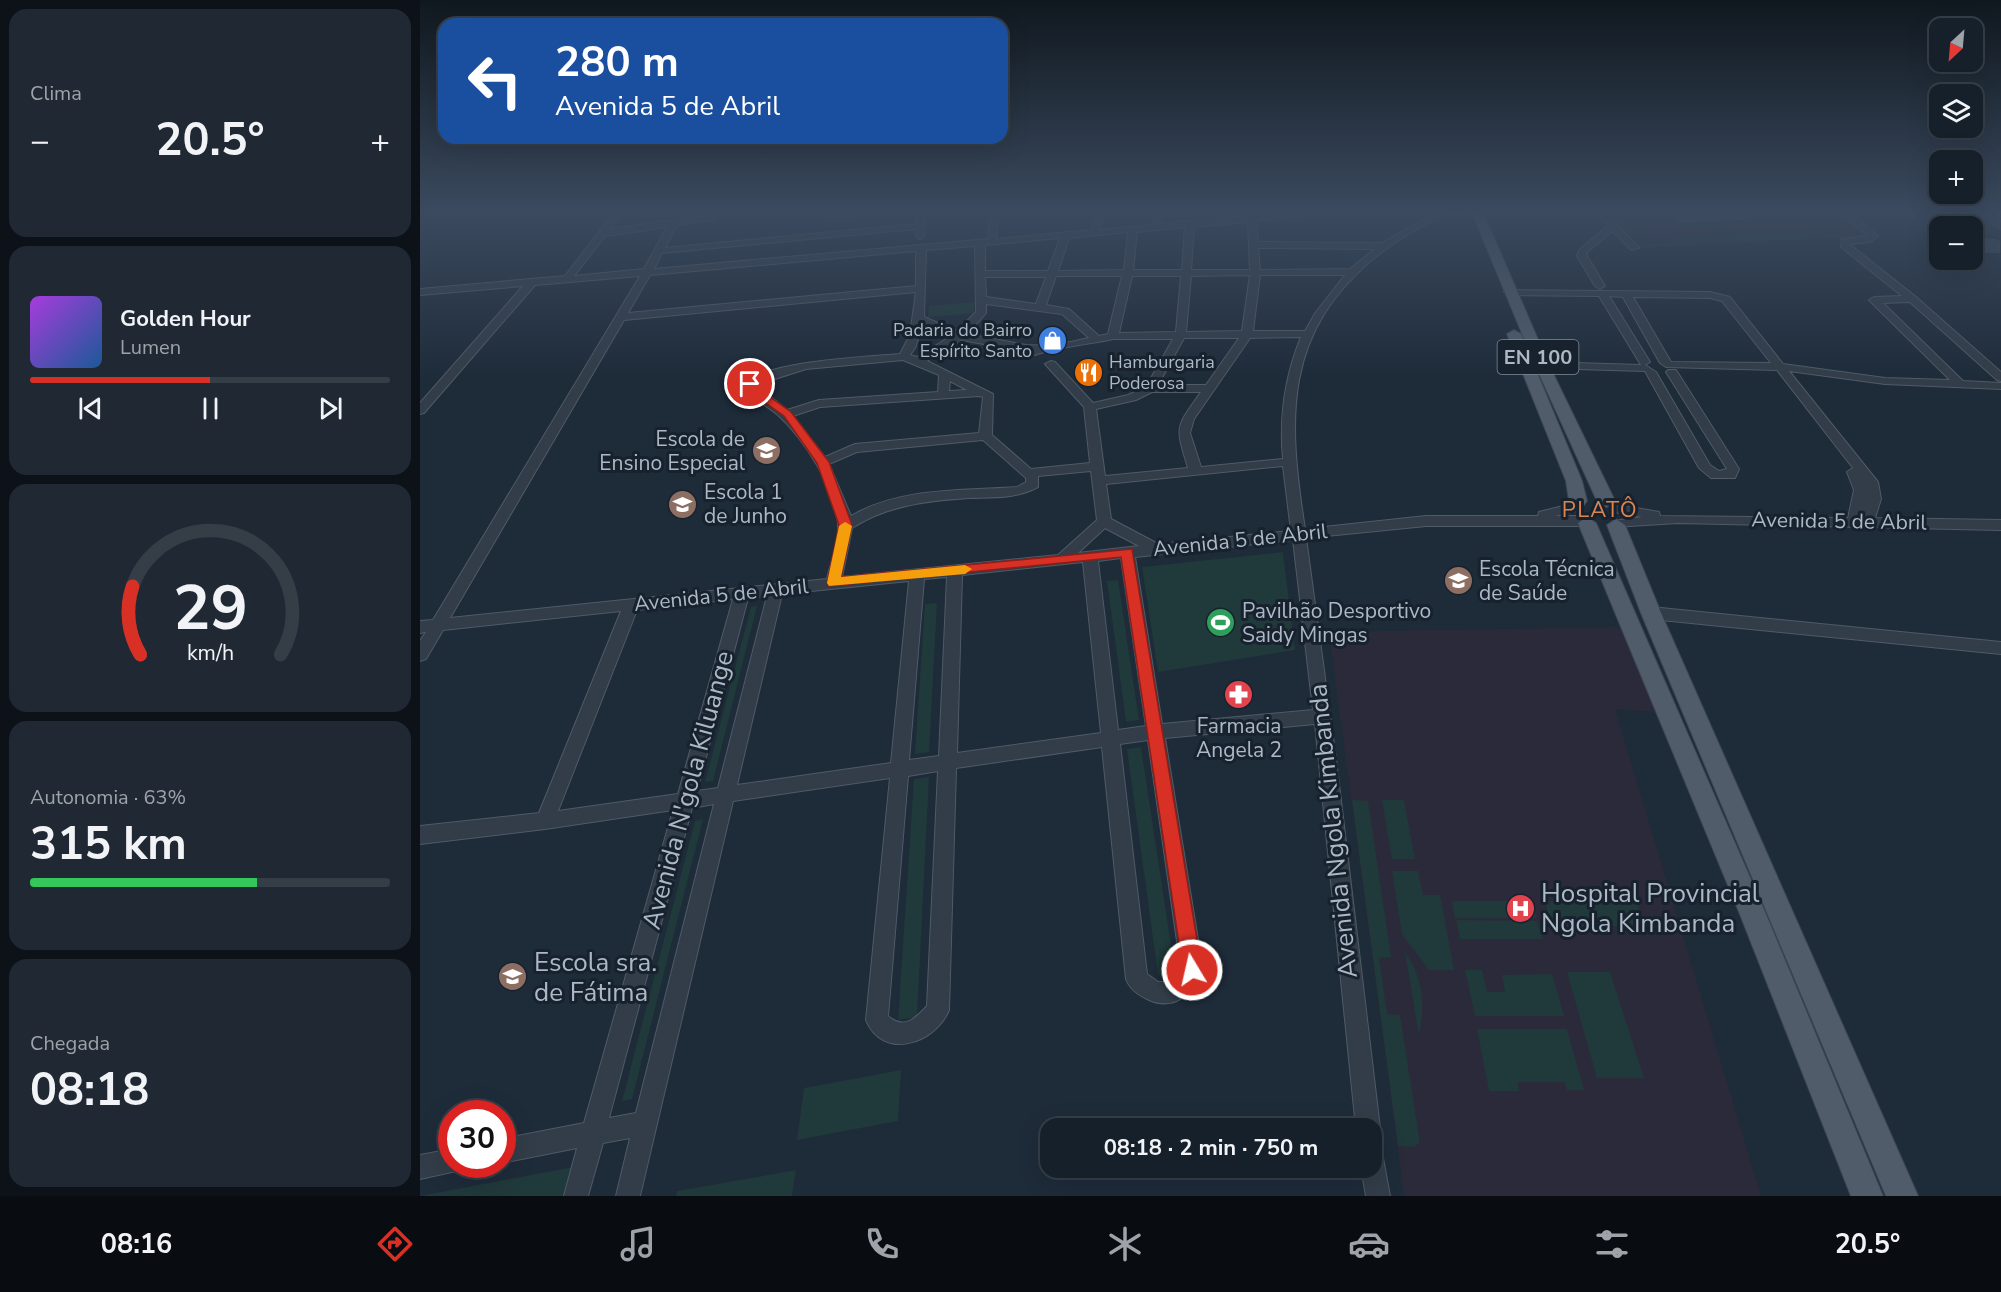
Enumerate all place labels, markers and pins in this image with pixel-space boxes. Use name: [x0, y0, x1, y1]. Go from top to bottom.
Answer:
place label: Padaria do Bairro Espírito Santo: [893, 318, 1032, 363]
shop icon: Padaria do Bairro Espírito Santo: [1037, 324, 1069, 356]
place label: Hamburgaria Poderosa: [1109, 350, 1215, 395]
restaurant icon: Hamburgaria Poderosa: [1072, 356, 1104, 388]
pin: [724, 358, 775, 409]
place label: Escola de Ensino Especial: [599, 425, 746, 477]
school or university icon: Escola de Ensino Especial: [750, 435, 782, 467]
place label: Escola 1 de Junho: [704, 478, 787, 530]
school or university icon: Escola 1 de Junho: [667, 488, 699, 520]
place label: Escola Técnica de Saúde: [1479, 555, 1615, 607]
school or university icon: Escola Técnica de Saúde: [1442, 565, 1474, 597]
place label: Pavilhão Desportivo Saidy Mingas: [1242, 597, 1431, 649]
sports icon: Pavilhão Desportivo Saidy Mingas: [1205, 607, 1237, 639]
pharmacy icon: Farmacia Angela 2: [1223, 679, 1255, 711]
place label: Farmacia Angela 2: [1196, 712, 1282, 764]
place label: Hospital Provincial Ngola Kimbanda: [1541, 876, 1760, 941]
hospital icon: Hospital Provincial Ngola Kimbanda: [1504, 892, 1536, 924]
place label: Escola sra. de Fátima: [534, 945, 657, 1010]
school or university icon: Escola sra. de Fátima: [497, 961, 529, 993]

